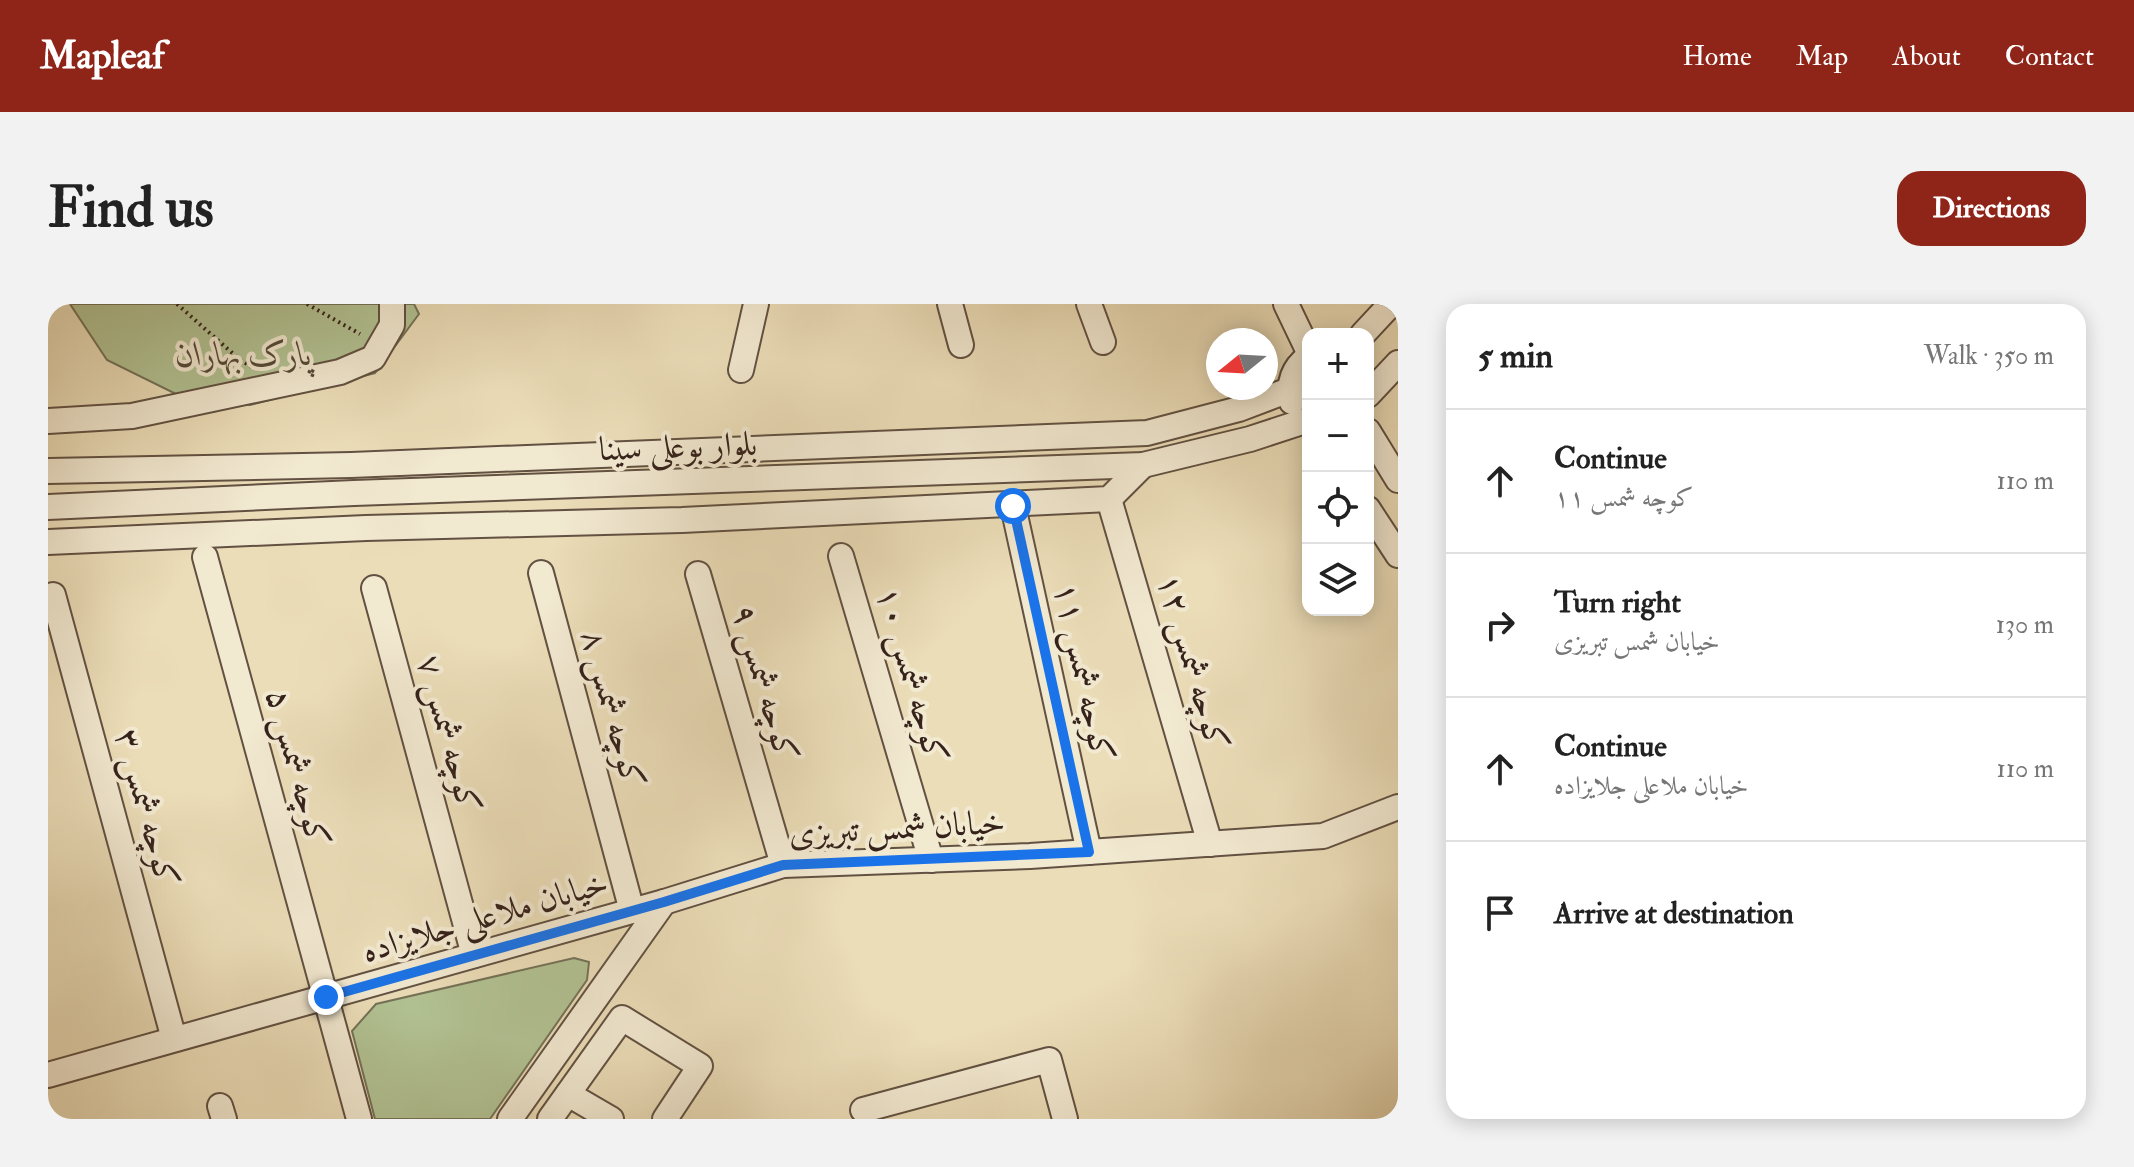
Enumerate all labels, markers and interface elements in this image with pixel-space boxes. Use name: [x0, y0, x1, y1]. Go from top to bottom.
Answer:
text: Mapleaf: [40, 32, 165, 80]
text: Home: [1682, 39, 1752, 74]
text: Map: [1796, 39, 1848, 74]
text: About: [1892, 39, 1961, 74]
text: Contact: [2005, 39, 2094, 74]
button: Directions: [1897, 171, 2086, 246]
text: Find us: [48, 173, 214, 244]
north arrow: [1206, 328, 1278, 400]
map controls: [1302, 328, 1374, 616]
button: +: [1302, 328, 1374, 400]
park label: پارک بهاران: [175, 333, 315, 378]
text: 5 min: [1478, 335, 1553, 378]
text: Walk · 350 m: [1924, 340, 2054, 372]
button: −: [1302, 400, 1374, 472]
street label: بلوار بوعلی سینا: [598, 423, 758, 473]
text: Continue: [1554, 440, 1667, 477]
icon: ahead: [1478, 459, 1522, 503]
text: 110 m: [1997, 465, 2054, 497]
button: locate: [1302, 472, 1374, 544]
text: کوچه شمس ۱۱: [1554, 482, 1693, 514]
route start: [995, 488, 1031, 524]
button: layers: [1302, 544, 1374, 616]
street label: کوچه شمس ۱۲: [1146, 569, 1239, 756]
street label: کوچه شمس ۱۱: [1043, 578, 1124, 766]
street label: کوچه شمس ۱۰: [865, 582, 958, 769]
text: Turn right: [1554, 584, 1681, 621]
street label: کوچه شمس ۹: [721, 599, 808, 767]
icon: right: [1478, 603, 1522, 647]
text: 130 m: [1996, 609, 2054, 641]
street label: کوچه شمس ۸: [570, 625, 655, 793]
text: خیابان شمس تبریزی: [1554, 626, 1720, 658]
street label: کوچه شمس ۷: [406, 650, 491, 818]
street label: کوچه شمس ۵: [255, 684, 340, 852]
street label: کوچه شمس ۳: [104, 724, 189, 892]
text: Continue: [1554, 728, 1667, 765]
icon: ahead: [1478, 747, 1522, 791]
text: 110 m: [1997, 753, 2054, 785]
text: خیابان ملاعلی جلایزاده: [1554, 770, 1749, 802]
street label: خیابان شمس تبریزی: [788, 801, 1006, 856]
street label: خیابان ملاعلی جلایزاده: [357, 861, 614, 975]
icon: arrive: [1478, 891, 1522, 935]
text: Arrive at destination: [1554, 895, 1794, 932]
route end: [308, 979, 344, 1015]

